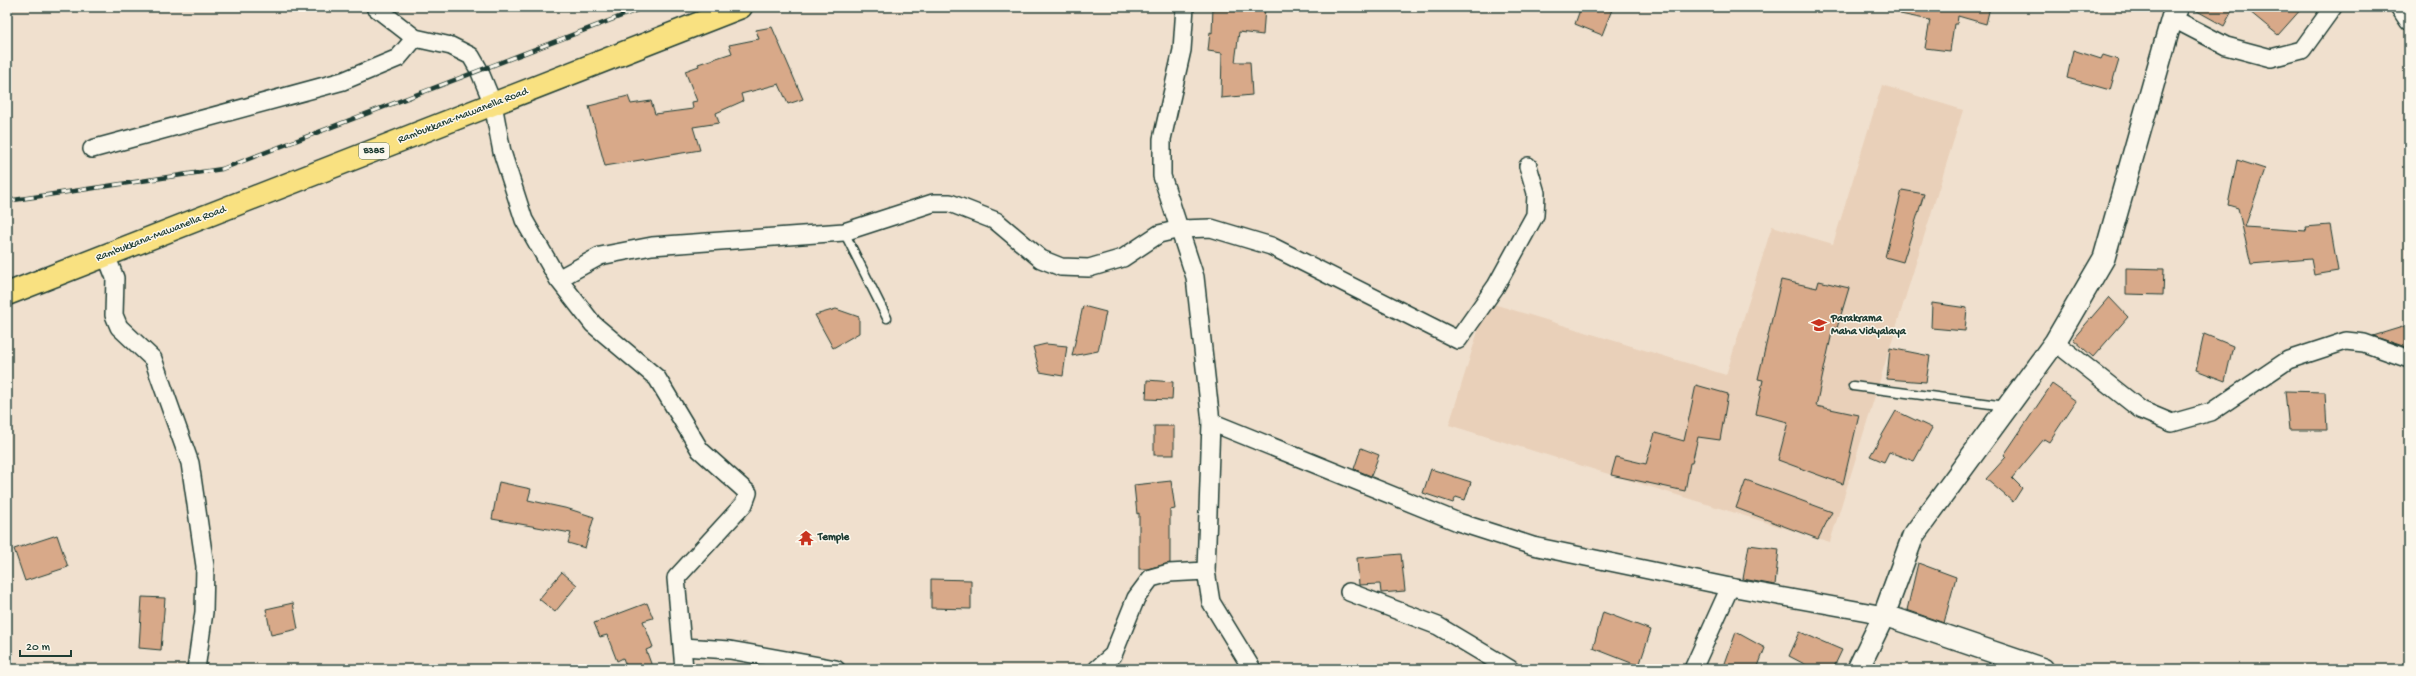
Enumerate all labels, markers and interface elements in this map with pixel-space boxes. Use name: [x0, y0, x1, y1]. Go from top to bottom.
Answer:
street label: Rambukkana-Mawanella Road: [396, 85, 531, 146]
road number: B385: [359, 143, 389, 159]
street label: Rambukkana-Mawanella Road: [94, 203, 229, 264]
place label: Parakrama Maha Vidyalaya: [1830, 313, 1907, 338]
school or university icon: Parakrama Maha Vidyalaya: [1810, 316, 1828, 334]
temple icon: Temple: [797, 529, 815, 547]
place label: Temple: [817, 532, 851, 544]
scale bar: [20, 632, 71, 658]
text: 20 m: [26, 641, 51, 655]

